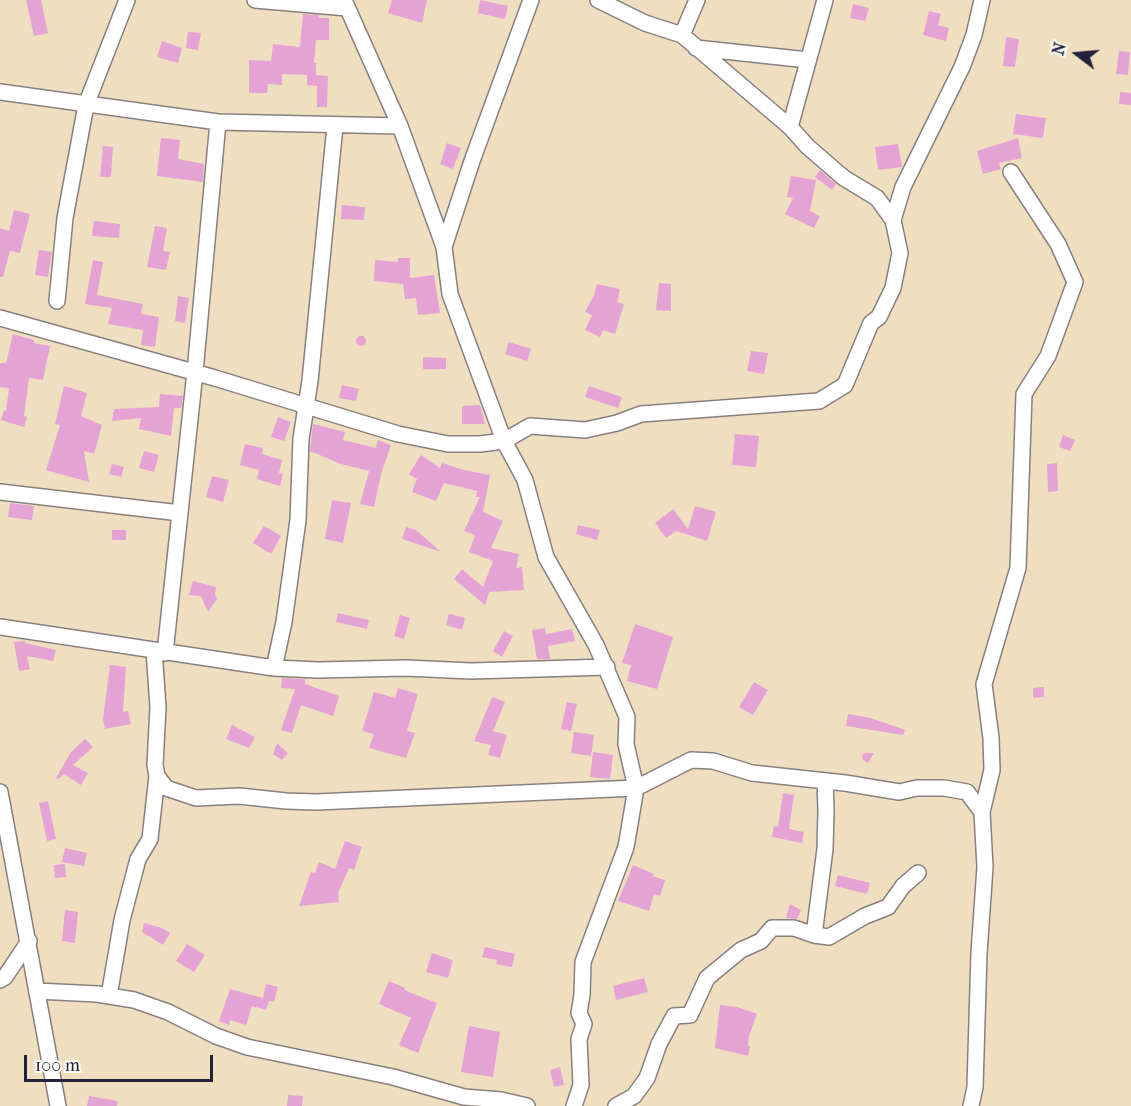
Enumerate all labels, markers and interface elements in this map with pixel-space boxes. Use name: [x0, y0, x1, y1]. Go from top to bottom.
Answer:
north arrow: [1047, 24, 1107, 84]
text: N: [1048, 40, 1070, 57]
scale bar: [27, 1043, 216, 1081]
text: 100 m: [35, 1055, 80, 1076]

